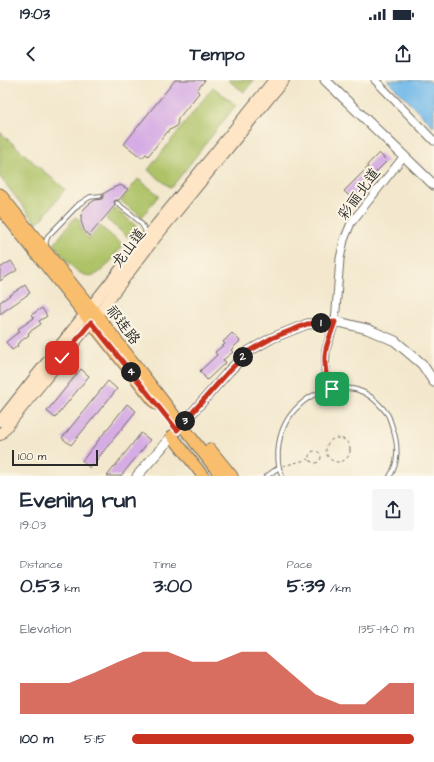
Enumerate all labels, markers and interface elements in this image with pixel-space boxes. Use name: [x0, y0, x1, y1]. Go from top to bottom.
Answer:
text: 19:03: [20, 4, 50, 25]
text: Tempo: [189, 42, 245, 67]
icon: back: [20, 43, 42, 65]
icon: share: [392, 43, 414, 65]
street label: 彩丽北道: [333, 164, 385, 224]
street label: 龙山道: [107, 224, 151, 272]
street label: 祁连路: [101, 301, 145, 349]
pin: 1: [311, 313, 331, 333]
text: 1: [320, 315, 322, 330]
pin: [45, 341, 79, 375]
icon: check: [51, 347, 73, 369]
pin: 2: [233, 347, 253, 367]
text: 2: [240, 349, 246, 364]
pin: 4: [121, 362, 141, 382]
text: 4: [127, 364, 135, 379]
pin: [315, 372, 349, 406]
icon: arrive: [321, 378, 343, 400]
pin: 3: [175, 411, 195, 431]
text: 3: [182, 413, 188, 428]
scale bar: [12, 448, 98, 467]
text: 100 m: [18, 449, 46, 464]
text: Evening run: [20, 485, 136, 516]
button: share: [372, 489, 414, 531]
text: 19:03: [20, 516, 46, 534]
text: Distance: [20, 557, 63, 572]
text: Time: [153, 557, 176, 572]
text: Pace: [287, 557, 312, 572]
text: 0.53: [20, 572, 60, 600]
text: 3:00: [153, 572, 192, 600]
text: 5:39: [287, 572, 326, 600]
text: km: [60, 581, 80, 596]
text: /km: [326, 581, 350, 596]
text: Elevation: [20, 620, 71, 638]
text: 135–140 m: [358, 620, 414, 638]
text: 100 m: [20, 730, 53, 748]
text: 5:15: [84, 730, 106, 748]

